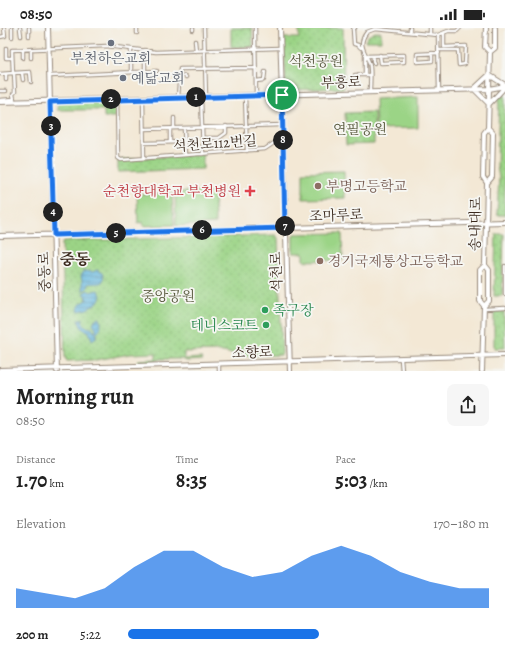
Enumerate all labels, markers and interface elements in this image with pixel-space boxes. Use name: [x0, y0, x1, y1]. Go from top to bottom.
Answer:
text: 08:50: [20, 4, 52, 24]
marker: 부천하은교회: [106, 38, 116, 48]
place label: 부천하은교회: [70, 49, 152, 68]
park label: 석천공원: [289, 52, 343, 71]
place label: 예닮교회: [131, 69, 185, 88]
street label: 부흥로: [320, 72, 362, 93]
marker: 예닮교회: [118, 73, 128, 83]
pin: [265, 78, 299, 112]
icon: arrive: [271, 84, 293, 106]
pin: 1: [186, 87, 206, 107]
pin: 2: [101, 89, 121, 109]
text: 1: [194, 89, 198, 104]
text: 2: [108, 91, 114, 106]
pin: 3: [41, 116, 61, 136]
text: 3: [49, 118, 53, 133]
park label: 연필공원: [333, 120, 387, 139]
pin: 8: [273, 130, 293, 150]
street label: 석천로112번길: [173, 131, 258, 156]
text: 8: [280, 132, 286, 147]
place label: 부명고등학교: [326, 177, 408, 196]
marker: 부명고등학교: [313, 181, 323, 191]
place label: 순천향대학교 부천병원: [103, 182, 241, 201]
marker: 순천향대학교 부천병원: [244, 185, 256, 197]
street label: 송내대로: [466, 196, 485, 251]
pin: 4: [43, 202, 63, 222]
text: 4: [50, 204, 56, 219]
street label: 조마루로: [309, 205, 364, 226]
pin: 7: [275, 216, 295, 236]
text: 7: [283, 218, 287, 233]
pin: 6: [192, 220, 212, 240]
text: 6: [199, 222, 205, 237]
pin: 5: [106, 223, 126, 243]
text: 5: [114, 225, 118, 240]
district label: 중동: [60, 249, 91, 271]
street label: 중동로: [34, 251, 55, 293]
street label: 석천로: [266, 251, 287, 293]
place label: 경기국제통상고등학교: [328, 252, 464, 271]
marker: 경기국제통상고등학교: [315, 256, 325, 266]
park label: 중앙공원: [141, 287, 195, 306]
place label: 족구장: [273, 301, 314, 320]
marker: 족구장: [260, 305, 270, 315]
place label: 테니스코트: [190, 316, 258, 335]
marker: 테니스코트: [261, 320, 271, 330]
street label: 소향로: [231, 342, 273, 363]
text: Morning run: [16, 382, 134, 412]
button: share: [447, 384, 489, 426]
text: 08:50: [16, 412, 45, 429]
text: Distance: [16, 452, 55, 467]
text: Time: [176, 452, 199, 467]
text: Pace: [335, 452, 356, 467]
text: 1.70: [16, 467, 47, 494]
text: 8:35: [176, 467, 207, 494]
text: 5:03: [335, 467, 367, 494]
text: km: [47, 476, 64, 491]
text: /km: [367, 476, 388, 491]
text: Elevation: [16, 515, 66, 532]
text: 170–180 m: [433, 515, 489, 532]
text: 200 m: [16, 626, 49, 643]
text: 5:22: [80, 626, 101, 643]

